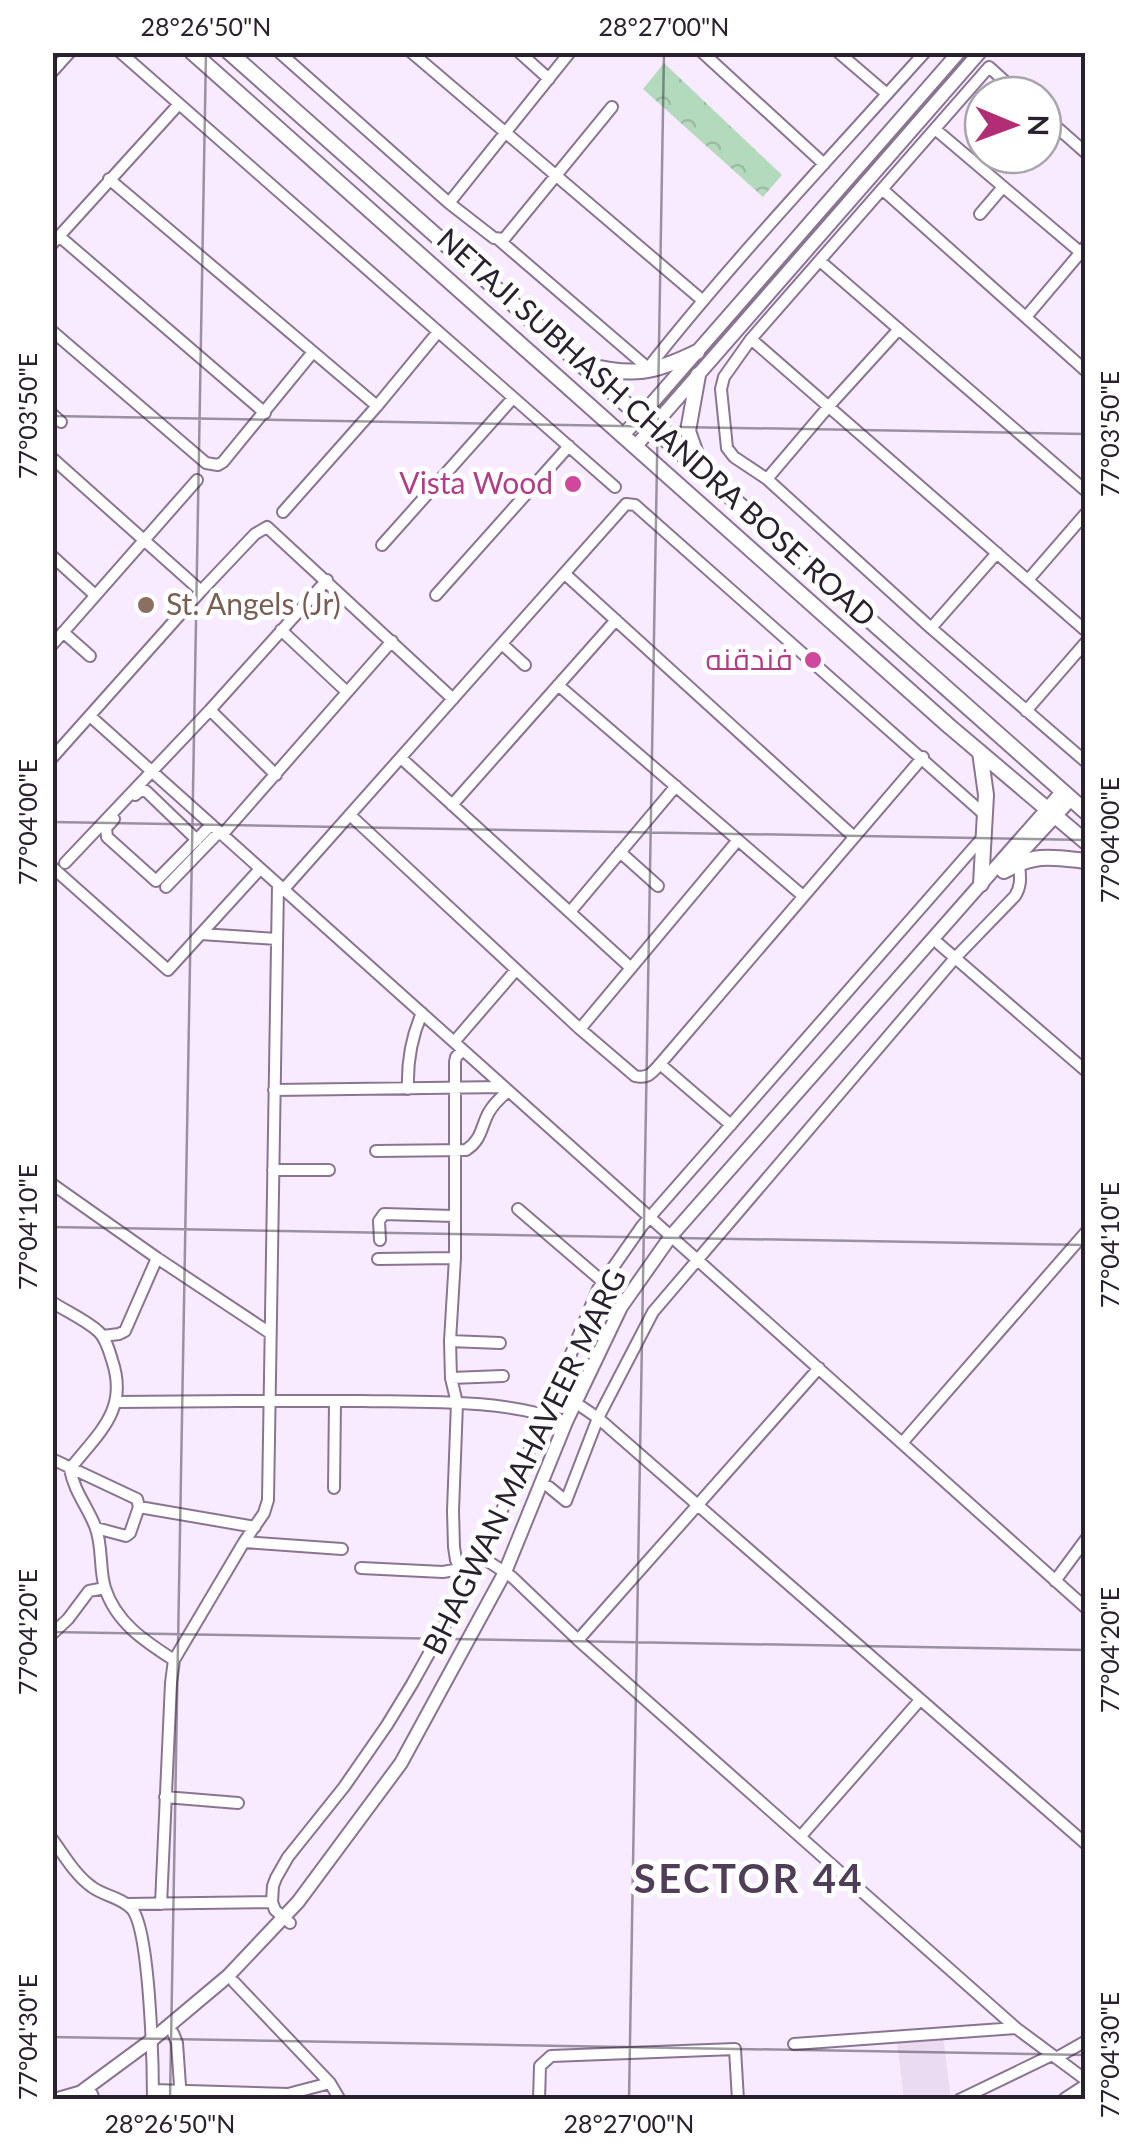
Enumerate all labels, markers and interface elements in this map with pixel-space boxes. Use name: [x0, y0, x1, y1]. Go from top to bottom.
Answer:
text: 28°26'50"N: [141, 11, 271, 41]
text: 28°27'00"N: [599, 11, 729, 41]
north arrow: [963, 75, 1063, 175]
text: N: [1022, 114, 1056, 137]
street label: NETAJI SUBHASH CHANDRA BOSE ROAD: [431, 220, 884, 633]
text: 77°03'50"E: [12, 353, 42, 479]
text: 77°03'50"E: [1094, 371, 1124, 497]
place label: Vista Wood: [399, 464, 553, 500]
marker: Vista Wood: [562, 473, 584, 495]
place label: St. Angels (Jr): [166, 585, 341, 621]
marker: St. Angels (Jr): [135, 594, 157, 616]
place label: فندقنه: [706, 640, 793, 676]
marker: فندقنه: [802, 649, 824, 671]
text: 77°04'00"E: [12, 759, 42, 885]
text: 77°04'00"E: [1094, 777, 1124, 903]
text: 77°04'10"E: [12, 1164, 42, 1290]
text: 77°04'10"E: [1094, 1182, 1124, 1308]
street label: BHAGWAN MAHAVEER MARG: [414, 1263, 632, 1660]
text: 77°04'20"E: [12, 1569, 42, 1695]
text: 77°04'20"E: [1094, 1587, 1124, 1713]
district label: SECTOR 44: [634, 1854, 864, 1902]
text: 77°04'30"E: [12, 1974, 42, 2100]
text: 77°04'30"E: [1094, 1992, 1124, 2118]
text: 28°26'50"N: [105, 2108, 235, 2138]
text: 28°27'00"N: [564, 2108, 694, 2138]

